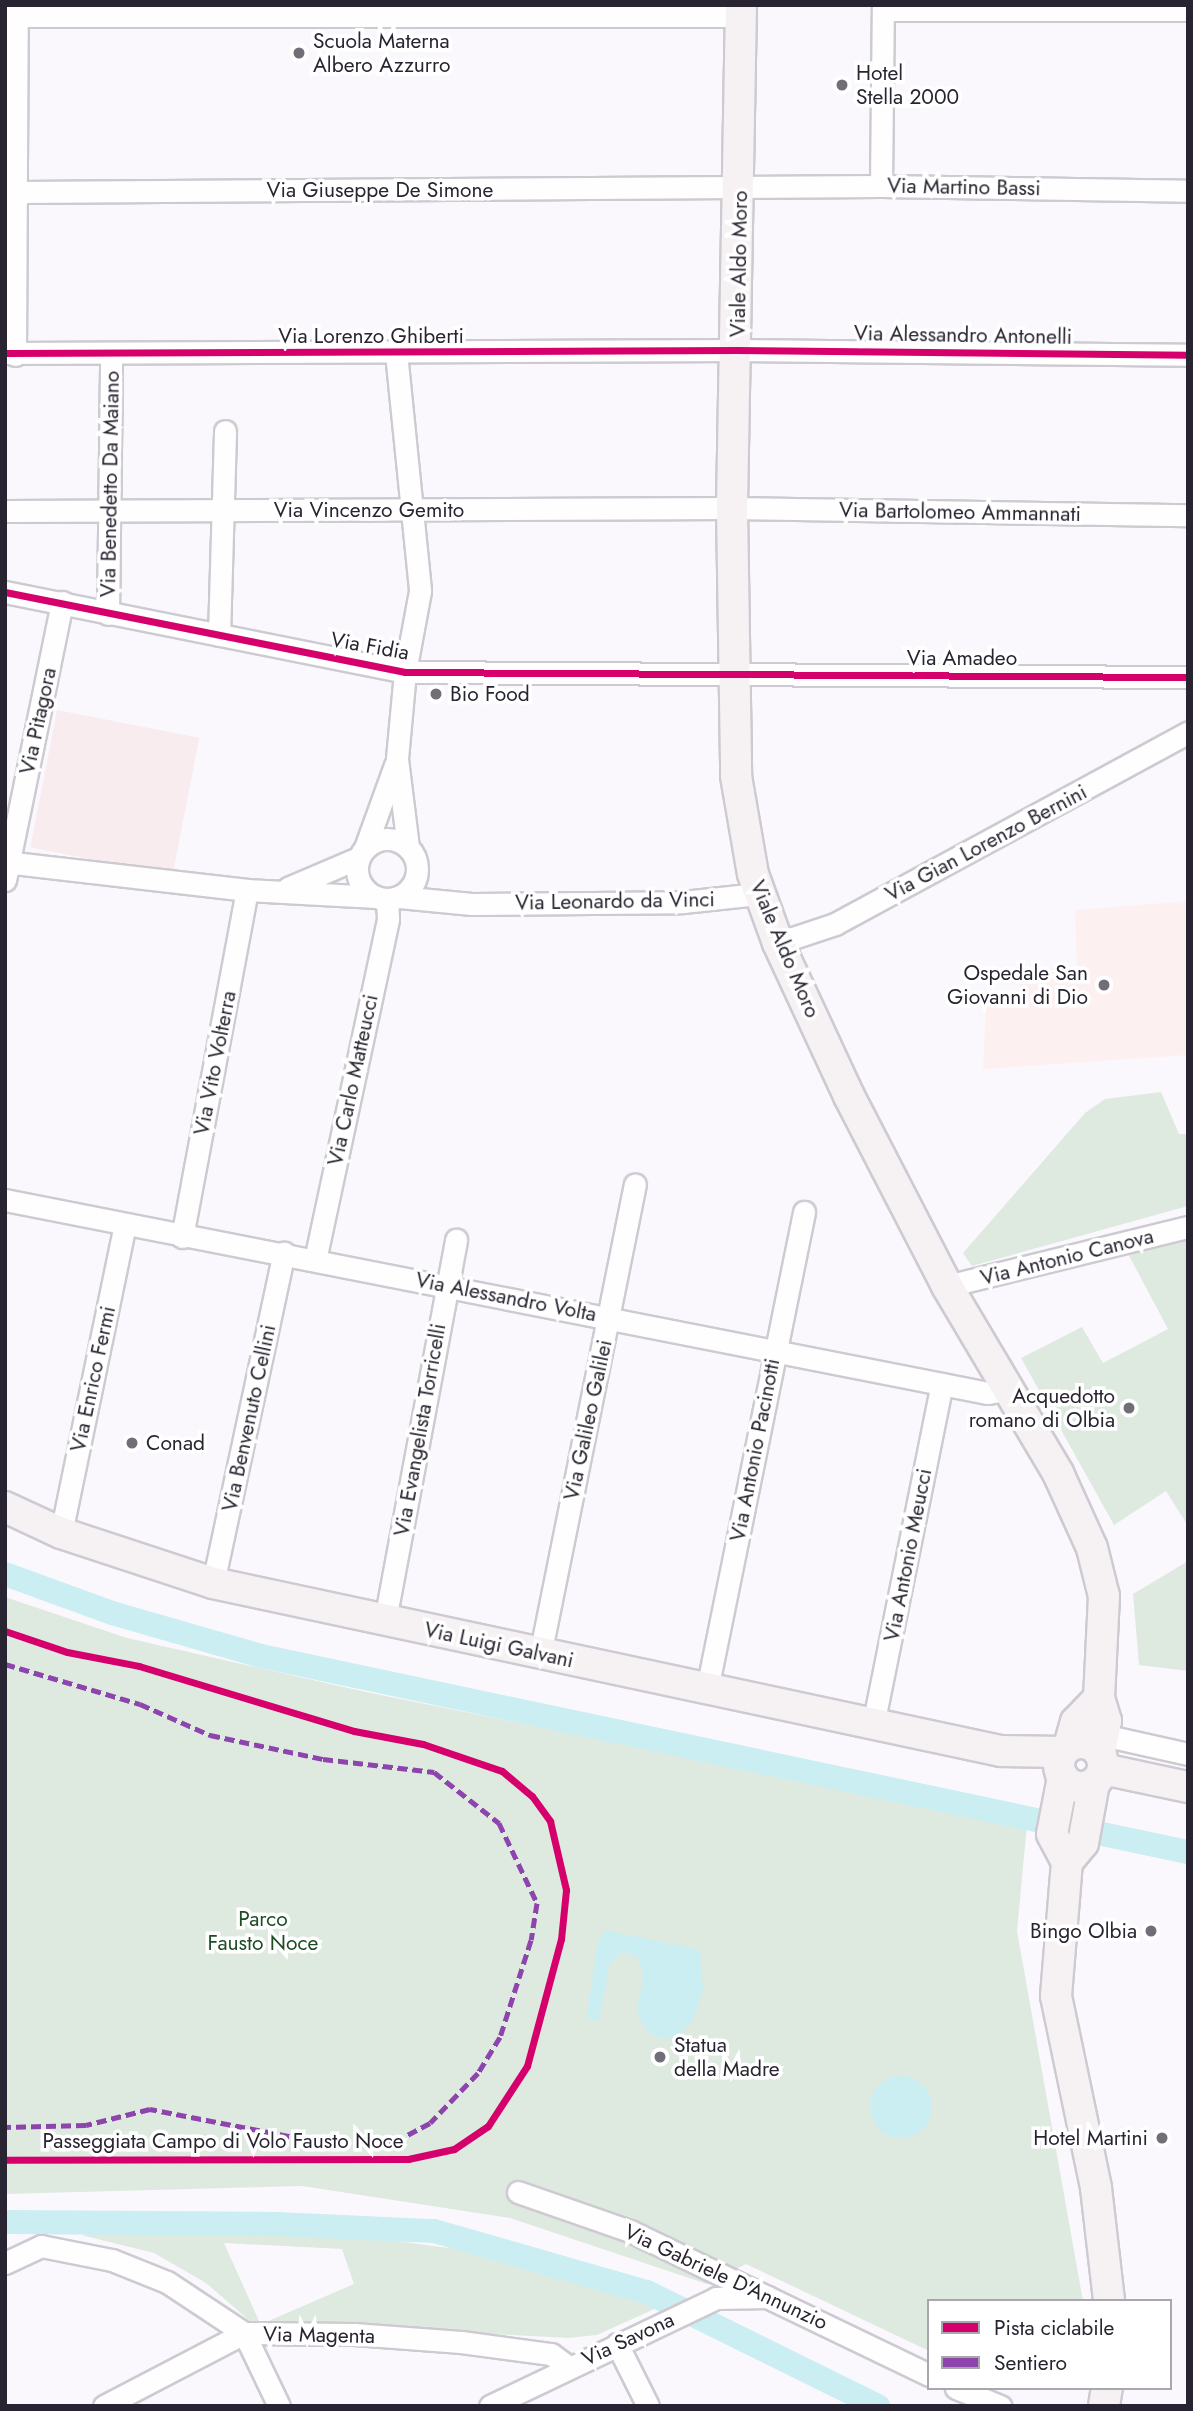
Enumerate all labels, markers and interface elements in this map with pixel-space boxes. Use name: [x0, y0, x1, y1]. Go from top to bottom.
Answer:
place label: Scuola Materna Albero Azzurro: [313, 28, 450, 78]
marker: Scuola Materna Albero Azzurro: [291, 45, 307, 61]
place label: Hotel Stella 2000: [856, 60, 959, 110]
marker: Hotel Stella 2000: [834, 77, 850, 93]
street label: Via Martino Bassi: [887, 173, 1041, 201]
street label: Via Giuseppe De Simone: [267, 177, 493, 203]
street label: Viale Aldo Moro: [725, 190, 753, 338]
street label: Via Alessandro Antonelli: [854, 320, 1072, 350]
street label: Via Lorenzo Ghiberti: [278, 323, 464, 349]
street label: Via Benedetto Da Maiano: [95, 371, 125, 597]
street label: Via Vincenzo Gemito: [274, 497, 464, 523]
street label: Via Bartolomeo Ammannati: [839, 497, 1081, 527]
street label: Via Fidia: [329, 627, 411, 665]
street label: Via Amadeo: [907, 645, 1017, 671]
street label: Via Pitagora: [14, 665, 62, 777]
place label: Bio Food: [450, 681, 530, 707]
marker: Bio Food: [428, 686, 444, 702]
street label: Via Gian Lorenzo Bernini: [881, 779, 1091, 907]
street label: Viale Aldo Moro: [745, 877, 825, 1021]
street label: Via Leonardo da Vinci: [515, 887, 715, 915]
place label: Ospedale San Giovanni di Dio: [947, 960, 1088, 1010]
marker: Ospedale San Giovanni di Dio: [1094, 975, 1114, 995]
street label: Via Vito Volterra: [189, 989, 241, 1137]
street label: Via Carlo Matteucci: [323, 992, 383, 1168]
street label: Via Antonio Canova: [978, 1223, 1156, 1291]
street label: Via Alessandro Volta: [414, 1267, 598, 1327]
street label: Via Enrico Fermi: [65, 1304, 121, 1454]
street label: Via Benvenuto Cellini: [217, 1322, 281, 1514]
street label: Via Evangelista Torricelli: [389, 1322, 451, 1538]
street label: Via Galileo Galilei: [559, 1337, 617, 1503]
street label: Via Antonio Pacinotti: [725, 1356, 785, 1544]
place label: Acquedotto romano di Olbia: [969, 1383, 1115, 1433]
marker: Acquedotto romano di Olbia: [1121, 1400, 1137, 1416]
place label: Conad: [146, 1430, 205, 1456]
marker: Conad: [124, 1435, 140, 1451]
street label: Via Antonio Meucci: [879, 1466, 937, 1644]
street label: Via Luigi Galvani: [422, 1617, 576, 1673]
park label: Parco Fausto Noce: [208, 1906, 318, 1956]
place label: Bingo Olbia: [1030, 1918, 1137, 1944]
marker: Bingo Olbia: [1143, 1923, 1159, 1939]
place label: Statua della Madre: [674, 2032, 780, 2082]
marker: Statua della Madre: [652, 2049, 668, 2065]
place label: Hotel Martini: [1033, 2125, 1148, 2151]
street label: Passeggiata Campo di Volo Fausto Noce: [42, 2128, 404, 2154]
marker: Hotel Martini: [1154, 2130, 1170, 2146]
street label: Via Gabriele D'Annunzio: [620, 2219, 832, 2335]
legend: [927, 2299, 1172, 2390]
street label: Via Savona: [578, 2307, 678, 2371]
text: Pista ciclabile: [994, 2313, 1114, 2343]
street label: Via Magenta: [263, 2321, 375, 2349]
text: Sentiero: [994, 2348, 1067, 2378]

